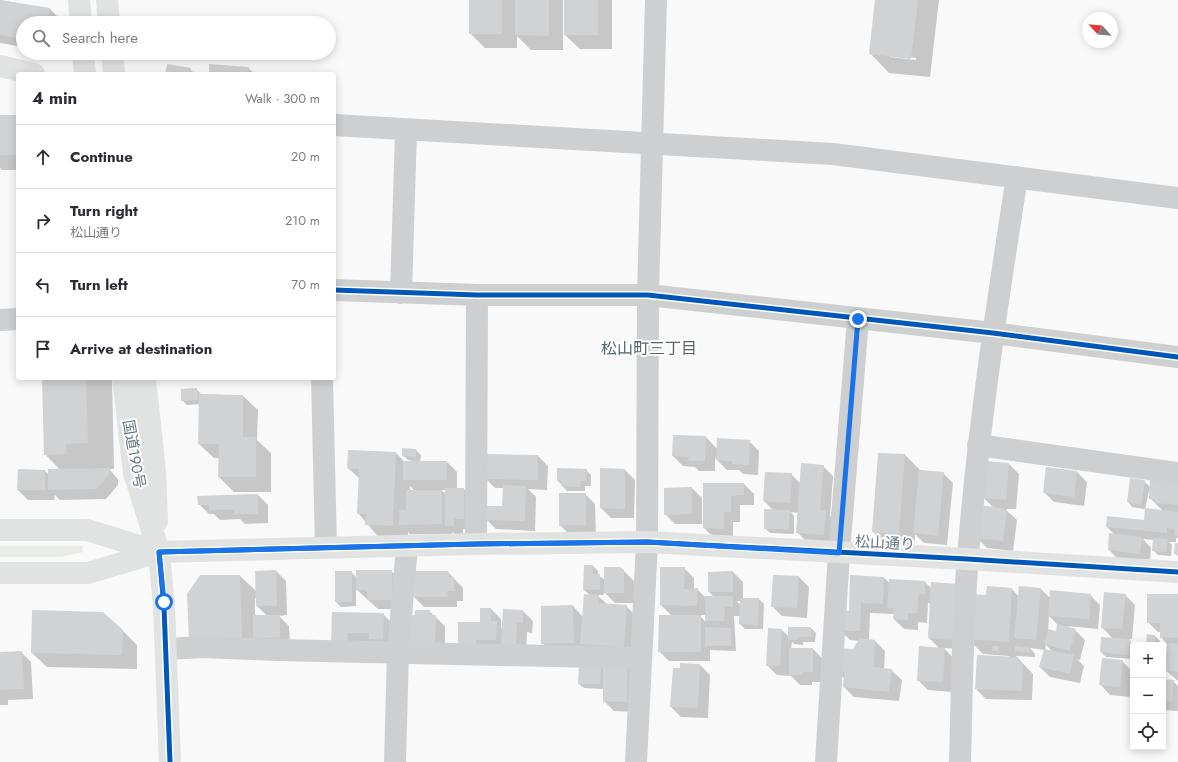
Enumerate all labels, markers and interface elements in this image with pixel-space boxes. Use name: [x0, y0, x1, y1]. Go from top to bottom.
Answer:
north arrow: [1082, 12, 1118, 48]
search box: [16, 16, 336, 60]
icon: search: [30, 27, 52, 49]
text: Search here: [62, 27, 138, 49]
text: 4 min: [32, 86, 77, 110]
text: Walk · 300 m: [245, 89, 320, 108]
icon: ahead: [32, 146, 54, 168]
text: Continue: [70, 146, 133, 168]
text: 20 m: [291, 147, 320, 166]
text: Turn right: [70, 200, 138, 222]
icon: right: [32, 210, 54, 232]
text: 210 m: [285, 211, 320, 230]
text: 松山通り: [70, 223, 122, 242]
icon: left: [32, 274, 54, 296]
text: Turn left: [70, 274, 128, 296]
text: 70 m: [291, 275, 320, 294]
route end: [849, 310, 867, 328]
district label: 松山町三丁目: [601, 337, 697, 360]
icon: arrive: [32, 338, 54, 360]
text: Arrive at destination: [70, 338, 212, 360]
street label: 国道190号: [117, 418, 151, 490]
street label: 松山通り: [854, 530, 916, 556]
route start: [155, 593, 173, 611]
map controls: [1130, 642, 1166, 750]
button: +: [1130, 642, 1166, 678]
button: −: [1130, 678, 1166, 714]
button: locate: [1130, 714, 1166, 750]

